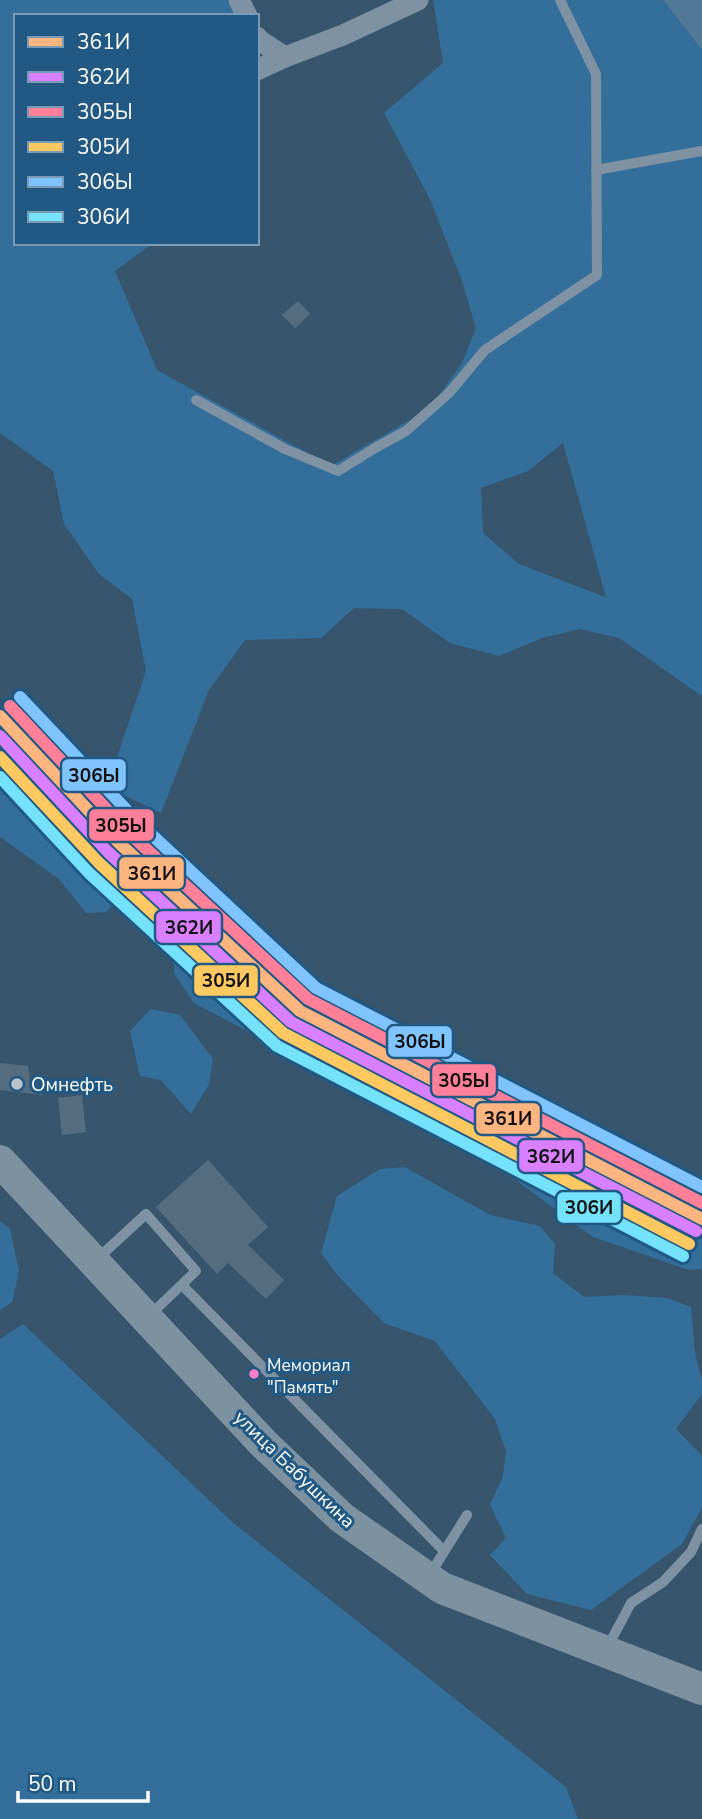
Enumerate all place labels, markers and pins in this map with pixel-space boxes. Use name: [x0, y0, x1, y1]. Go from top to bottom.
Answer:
place label: Омнефть: [31, 1072, 113, 1098]
marker: Омнефть: [9, 1076, 25, 1092]
place label: Мемориал "Память": [267, 1354, 351, 1399]
marker: Мемориал "Память": [247, 1367, 261, 1381]

